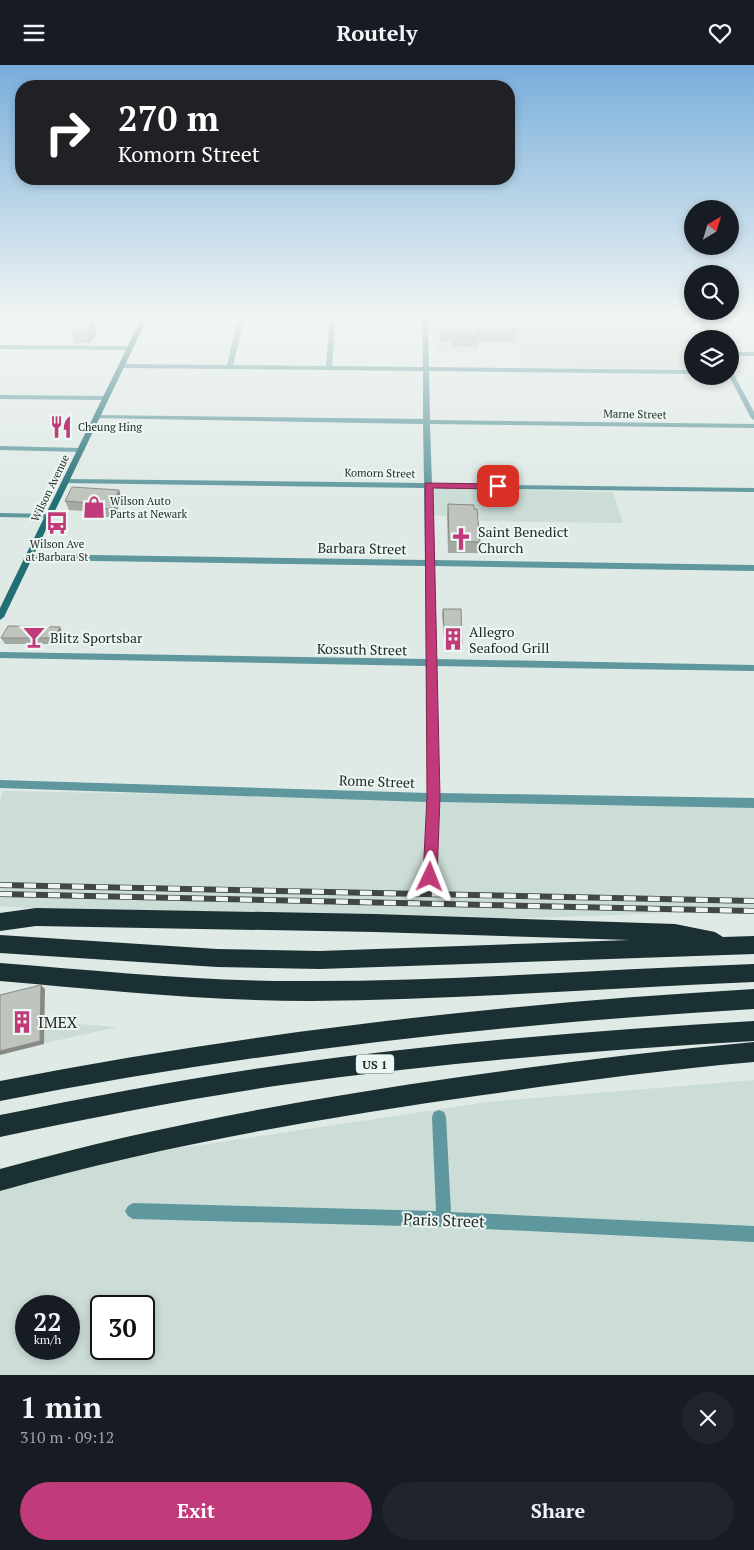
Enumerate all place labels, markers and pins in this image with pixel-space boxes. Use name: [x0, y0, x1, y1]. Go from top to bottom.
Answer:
restaurant icon: Cheung Hing: [48, 414, 74, 440]
place label: Cheung Hing: [78, 420, 142, 434]
pin: [477, 465, 519, 507]
shop icon: Wilson Auto Parts at Newark: [81, 494, 107, 520]
place label: Wilson Auto Parts at Newark: [110, 494, 188, 521]
bus stop icon: Wilson Ave at Barbara St: [44, 510, 70, 536]
place label: Saint Benedict Church: [478, 522, 569, 557]
church icon: Saint Benedict Church: [448, 526, 474, 552]
place label: Wilson Ave at Barbara St: [26, 537, 88, 564]
place label: Allegro Seafood Grill: [469, 622, 549, 657]
bar icon: Blitz Sportsbar: [21, 624, 47, 650]
building icon: Allegro Seafood Grill: [440, 626, 466, 652]
place label: Blitz Sportsbar: [50, 628, 143, 647]
building icon: IMEX: [9, 1009, 35, 1035]
place label: IMEX: [38, 1011, 78, 1033]

